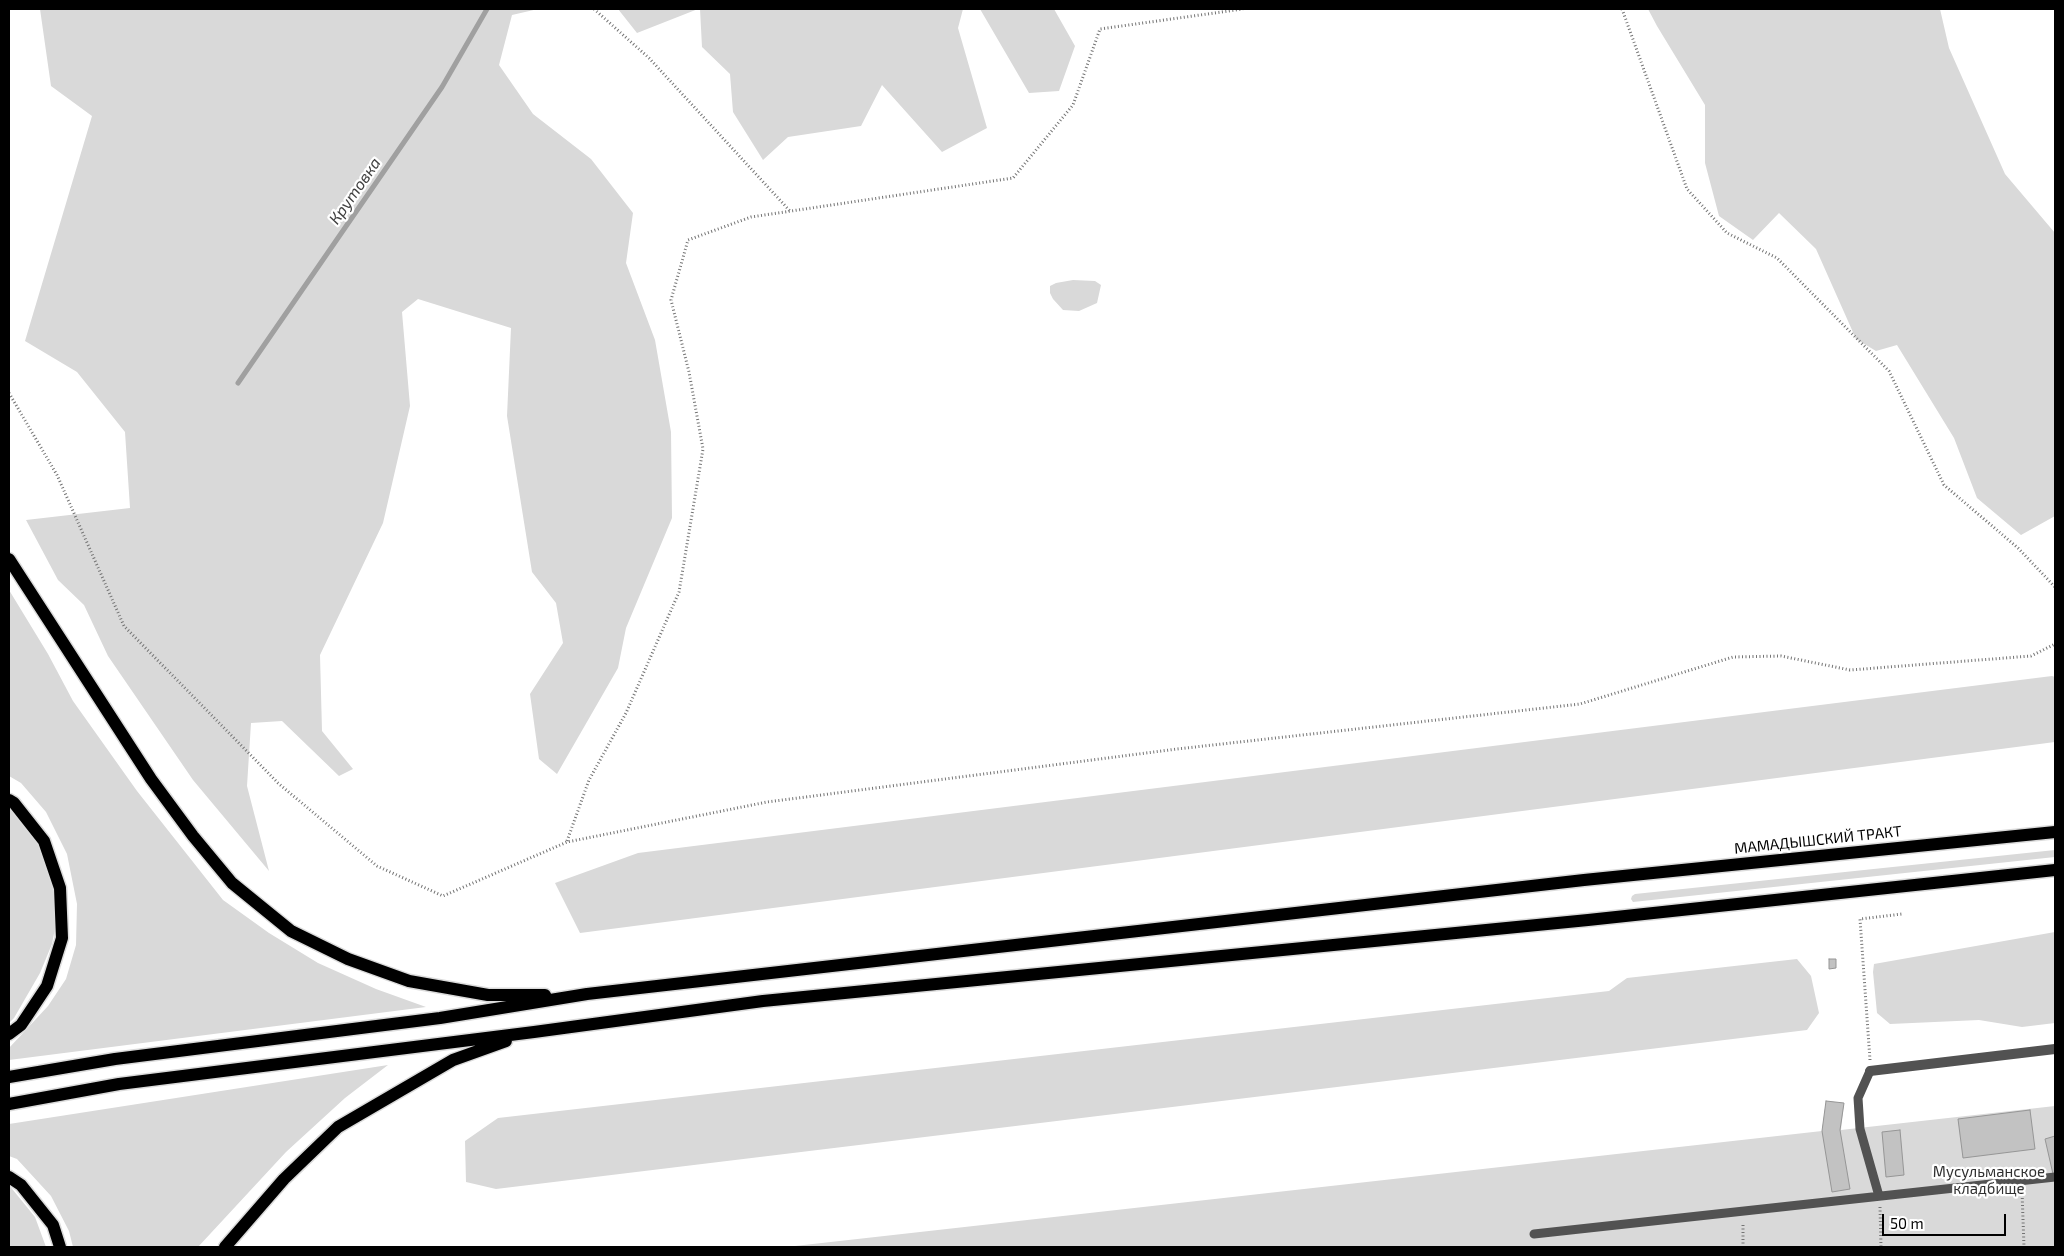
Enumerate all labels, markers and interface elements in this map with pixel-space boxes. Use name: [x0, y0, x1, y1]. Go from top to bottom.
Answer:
water label: Крутовка: [325, 154, 385, 228]
street label: МАМАДЫШСКИЙ ТРАКТ: [1733, 822, 1903, 858]
park label: Мусульманское кладбище: [1933, 1163, 2045, 1198]
scale bar: [1884, 1204, 2008, 1236]
text: 50 m: [1890, 1214, 1924, 1232]

